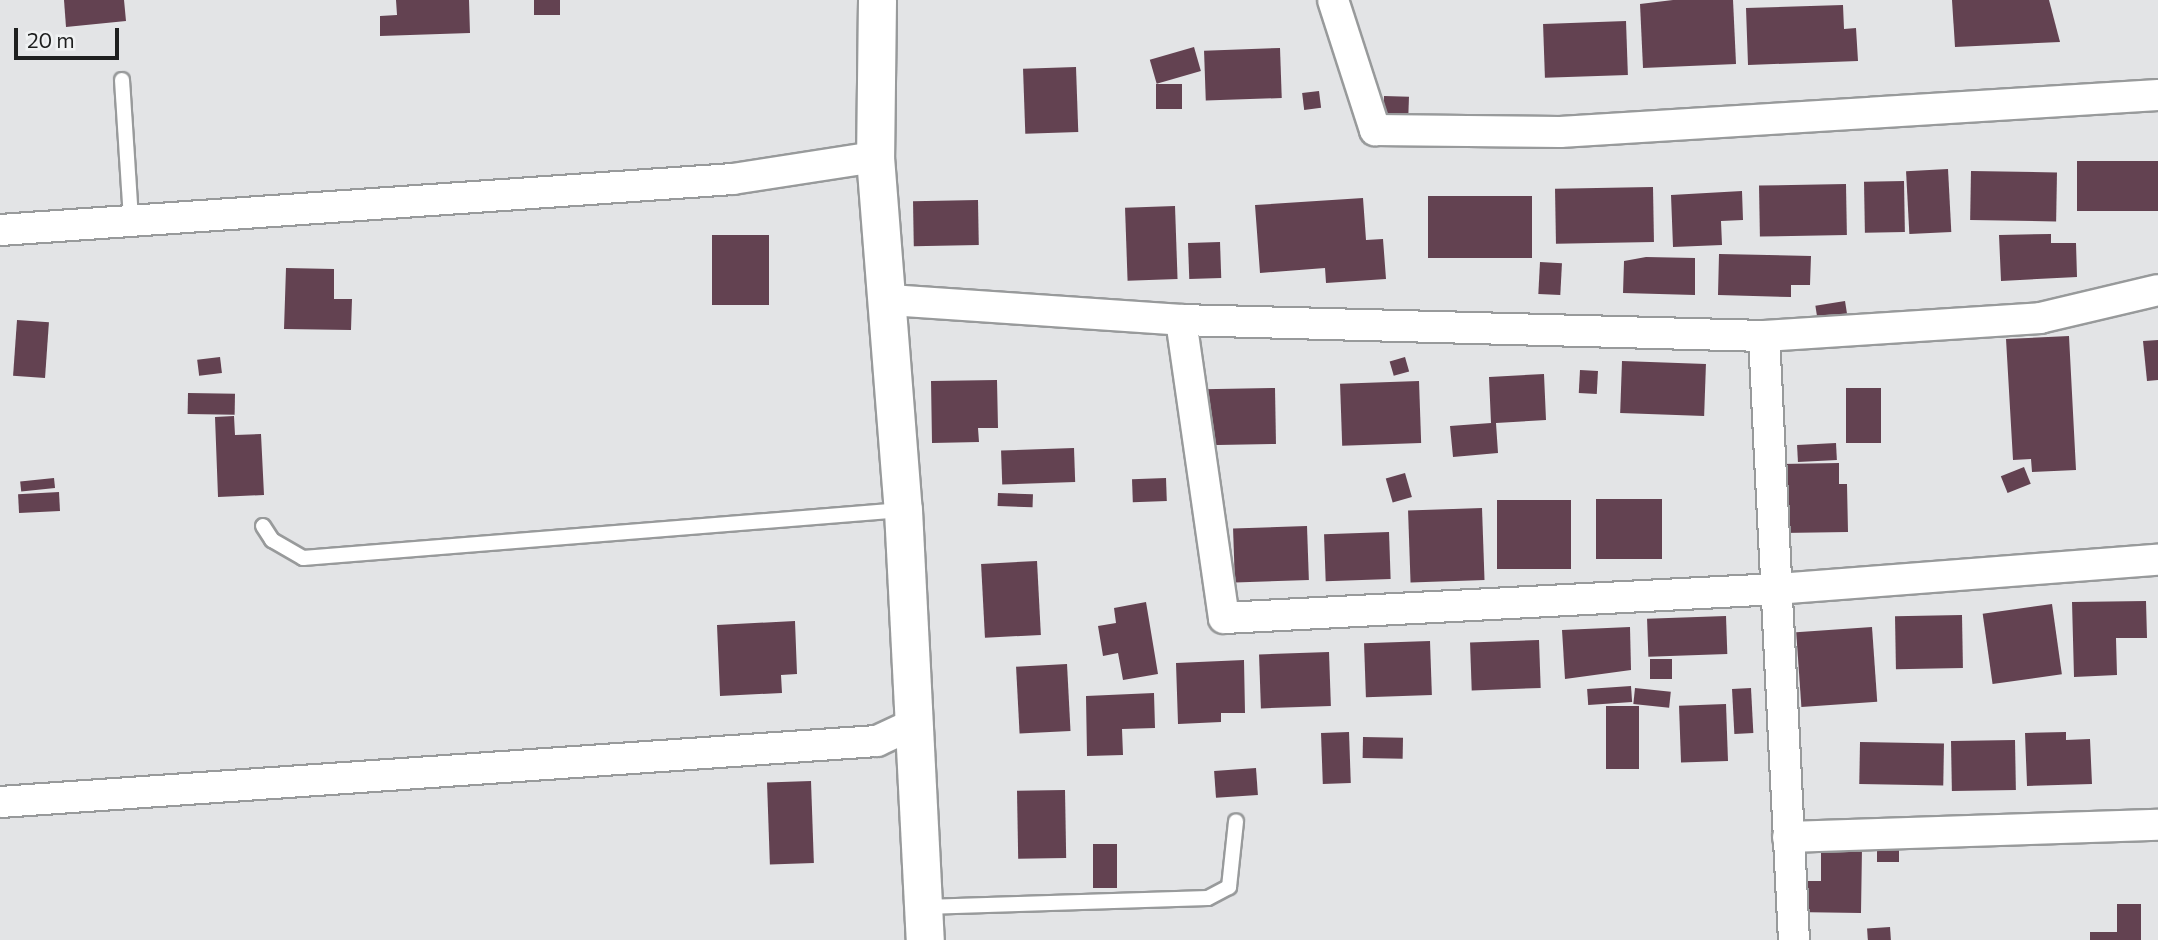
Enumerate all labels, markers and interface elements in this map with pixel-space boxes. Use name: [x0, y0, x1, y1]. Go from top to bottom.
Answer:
scale bar: [18, 14, 122, 58]
text: 20 m: [27, 27, 75, 52]

